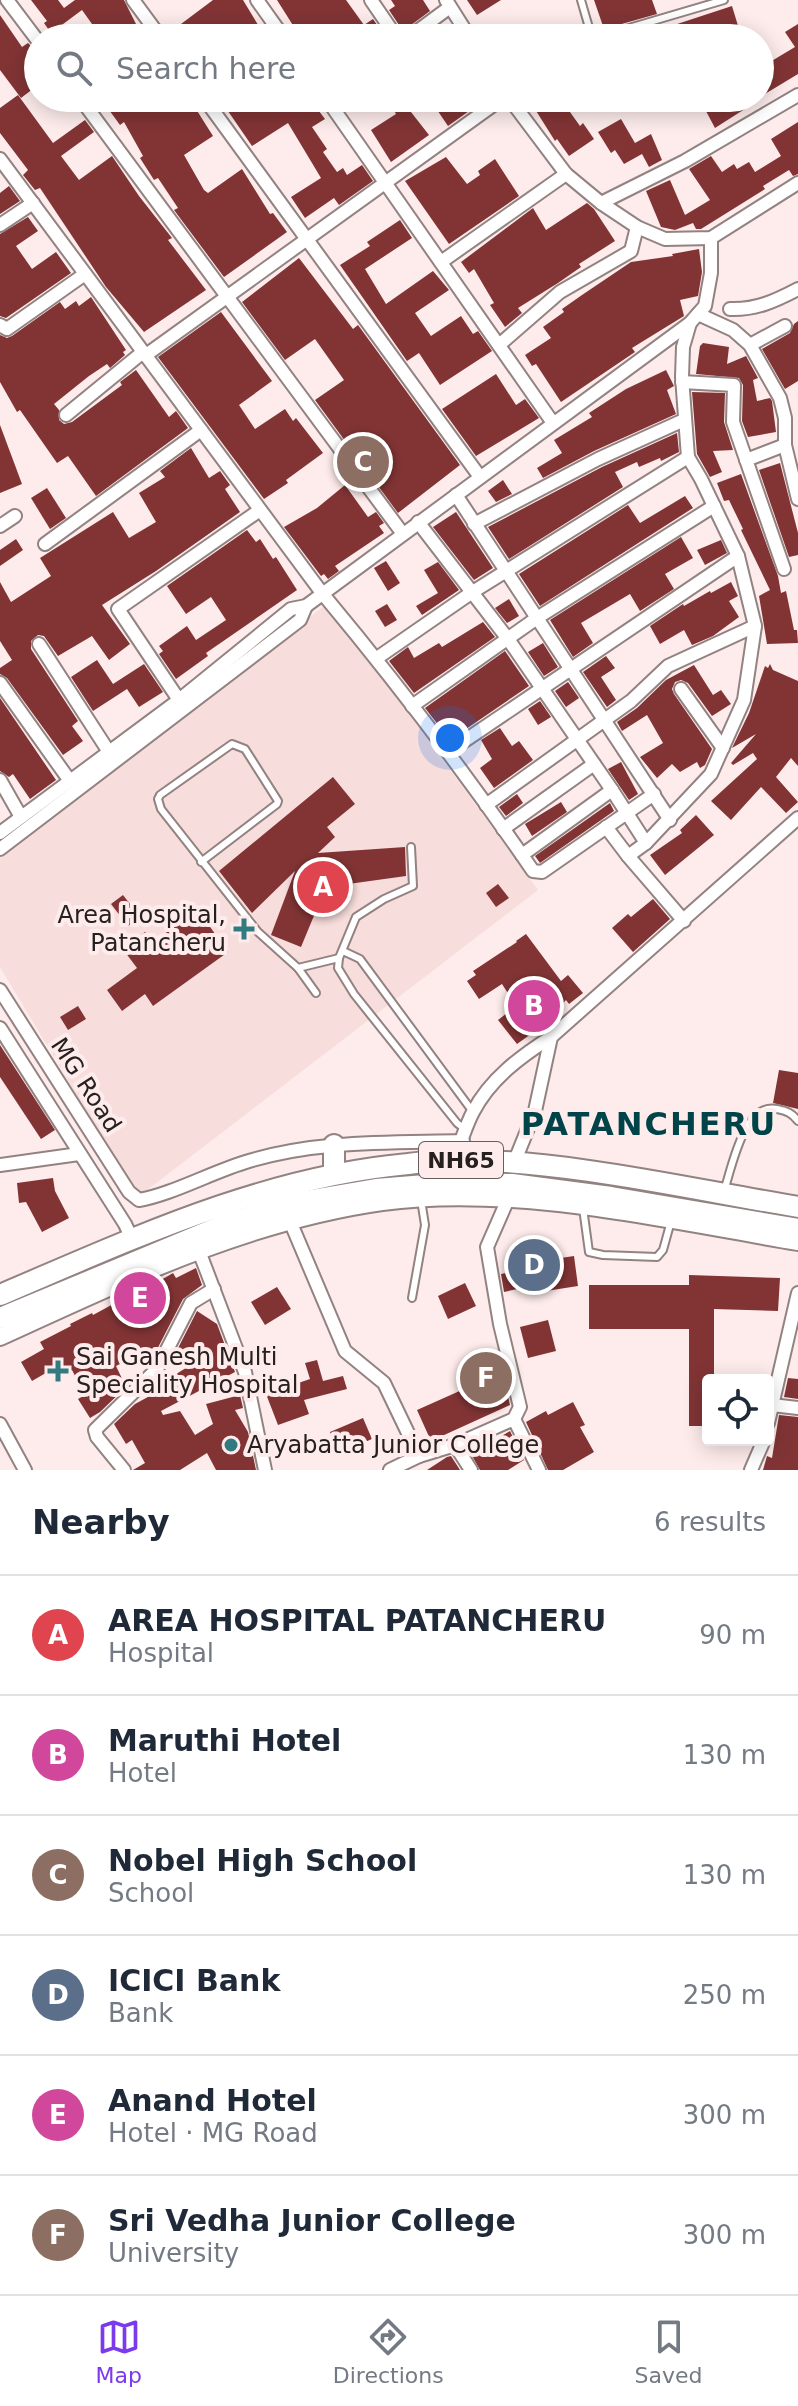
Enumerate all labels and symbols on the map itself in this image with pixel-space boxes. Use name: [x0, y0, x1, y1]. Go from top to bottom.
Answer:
pin: C: [337, 432, 389, 492]
your location: [430, 718, 470, 758]
pin: A: [297, 857, 349, 917]
place label: Area Hospital, Patancheru: [58, 901, 226, 957]
marker: Area Hospital, Patancheru: [233, 918, 255, 940]
pin: B: [508, 976, 560, 1036]
street label: MG Road: [45, 1032, 127, 1138]
district label: PATANCHERU: [521, 1105, 777, 1143]
road number: NH65: [419, 1142, 503, 1178]
pin: D: [508, 1235, 560, 1295]
pin: E: [114, 1268, 166, 1328]
place label: Sai Ganesh Multi Speciality Hospital: [76, 1343, 298, 1399]
pin: F: [460, 1348, 512, 1408]
marker: Sai Ganesh Multi Speciality Hospital: [47, 1360, 69, 1382]
place label: Aryabatta Junior College: [247, 1431, 539, 1459]
marker: Aryabatta Junior College: [222, 1436, 240, 1454]

